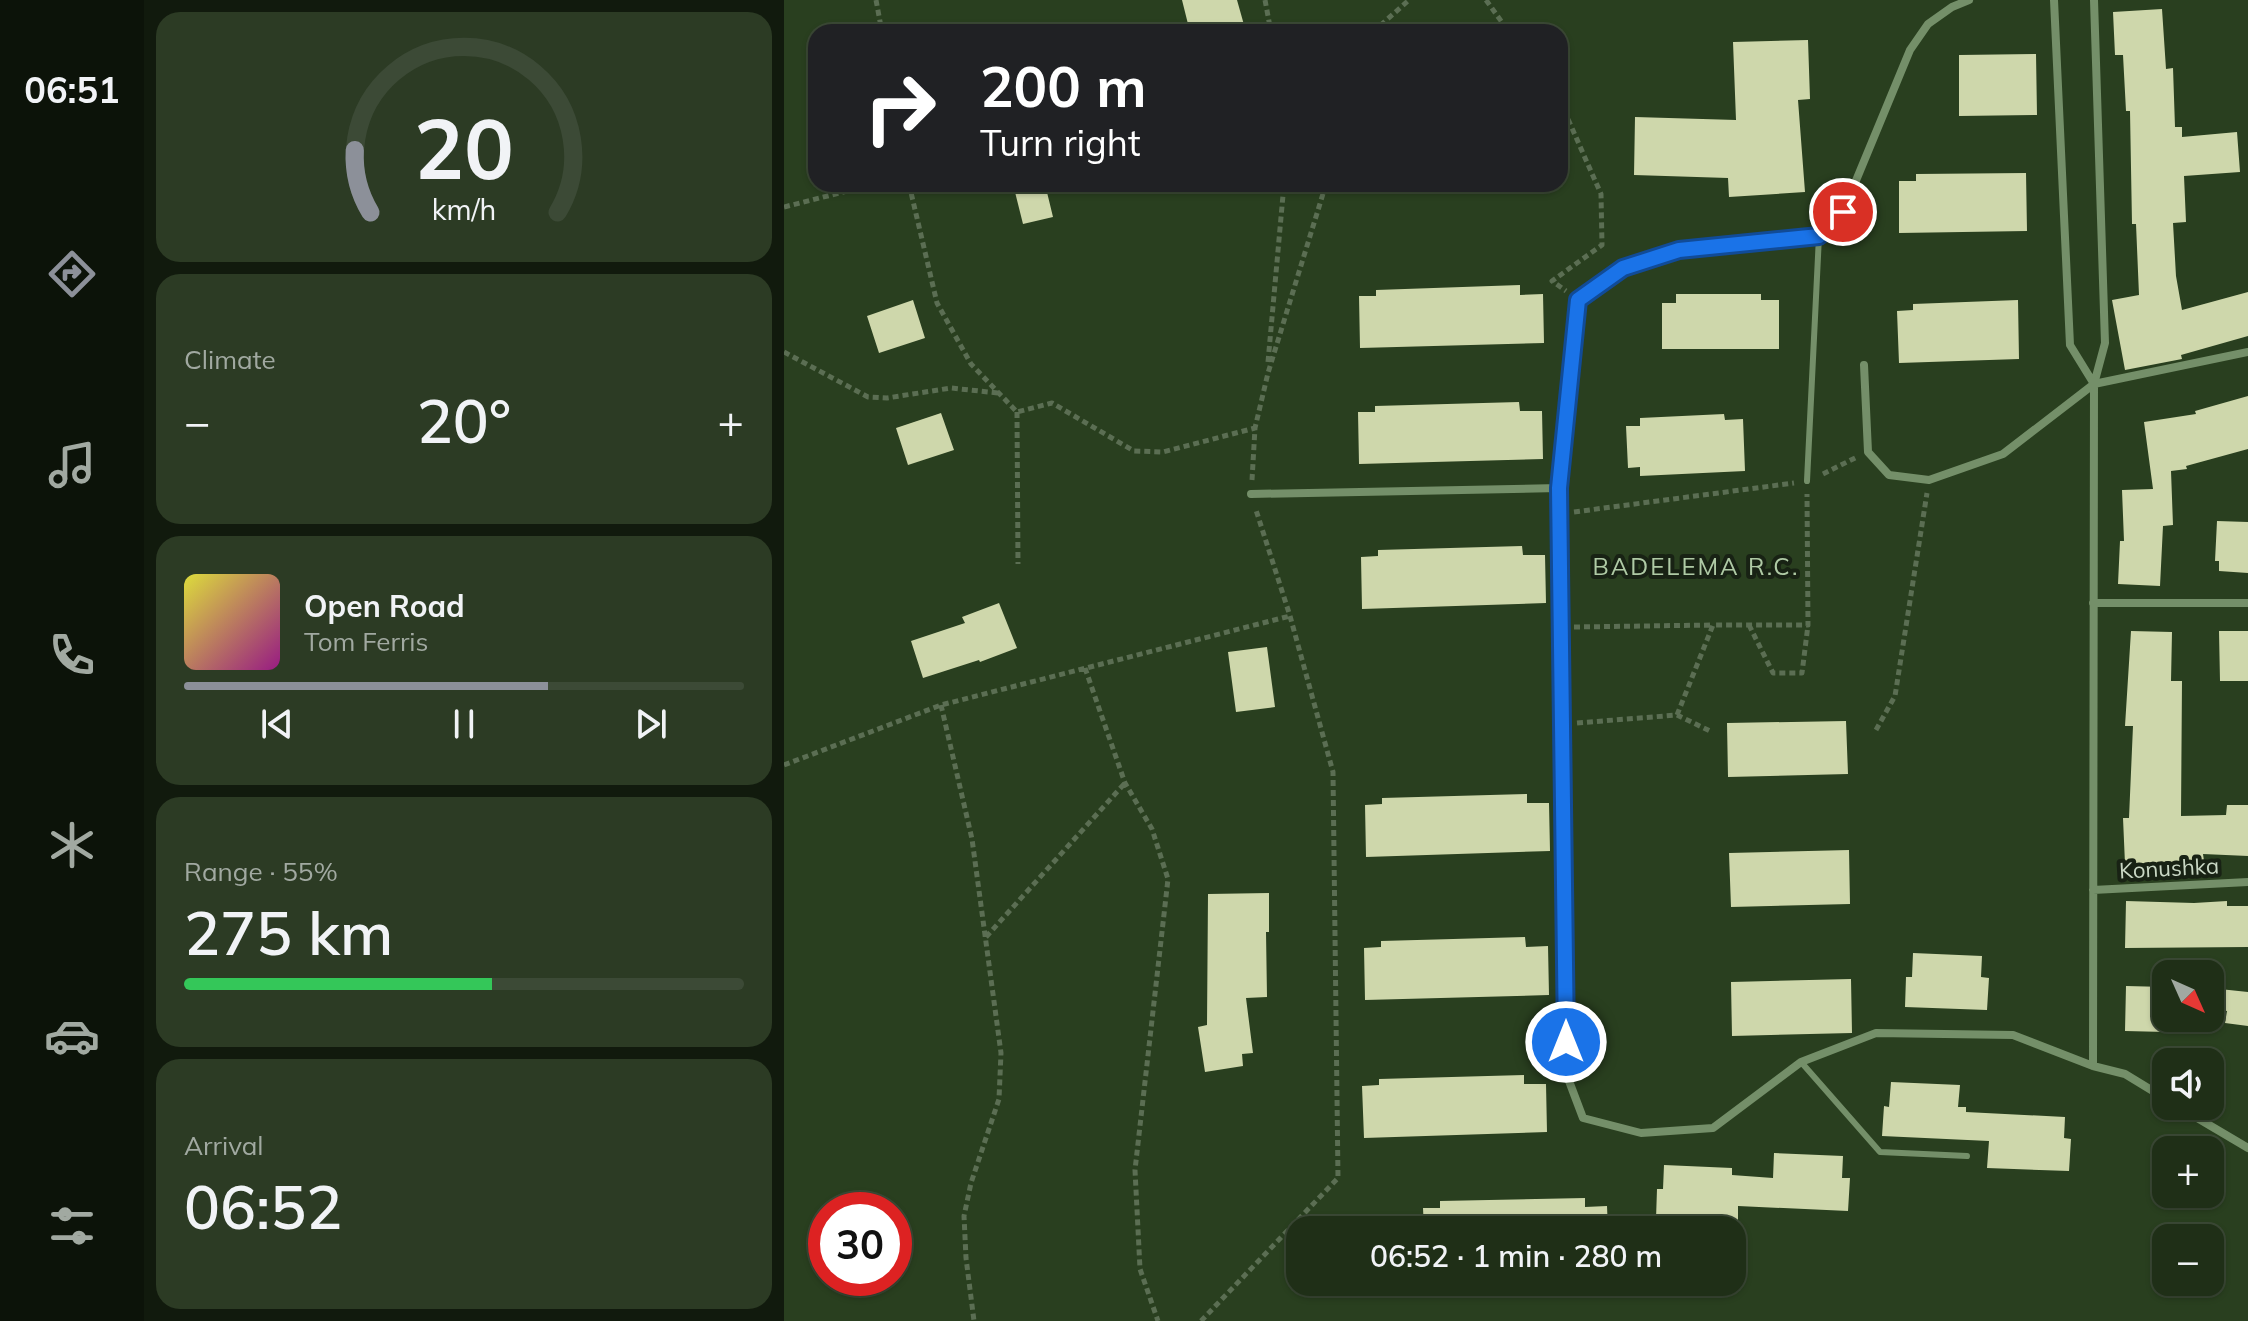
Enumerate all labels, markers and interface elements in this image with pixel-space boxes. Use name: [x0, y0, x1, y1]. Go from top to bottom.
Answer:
text: 200 m: [980, 51, 1147, 121]
icon: right: [848, 56, 952, 160]
text: 06:51: [24, 67, 120, 112]
text: 20: [414, 94, 514, 199]
text: Turn right: [980, 120, 1141, 165]
pin: [1809, 178, 1877, 246]
icon: arrive: [1821, 190, 1865, 234]
text: km/h: [432, 191, 496, 227]
icon: directions: [44, 246, 100, 302]
text: Climate: [184, 343, 276, 376]
text: 20°: [417, 383, 511, 458]
text: −: [184, 394, 210, 449]
text: +: [718, 394, 744, 449]
icon: music: [44, 437, 100, 493]
district label: BADELEMA R.C.: [1593, 551, 1800, 581]
text: Open Road: [304, 587, 465, 625]
text: Tom Ferris: [304, 625, 428, 658]
icon: phone: [44, 627, 100, 683]
icon: previous: [255, 702, 299, 746]
icon: pause: [442, 702, 486, 746]
icon: next: [629, 702, 673, 746]
icon: climate: [44, 817, 100, 873]
street label: Konushka: [2118, 851, 2220, 885]
text: Range · 55%: [184, 855, 338, 888]
text: 275 km: [184, 895, 393, 970]
north arrow: [2152, 960, 2224, 1032]
map controls: [2152, 960, 2224, 1296]
position arrow: [1524, 1000, 1608, 1084]
icon: car: [44, 1008, 100, 1064]
button: sound: [2152, 1048, 2224, 1120]
text: Arrival: [184, 1129, 264, 1162]
button: +: [2152, 1136, 2224, 1208]
text: 06:52: [184, 1169, 342, 1244]
speed limit sign: 30: [808, 1192, 912, 1296]
icon: filters: [44, 1198, 100, 1254]
button: −: [2152, 1224, 2224, 1296]
text: 06:52 · 1 min · 280 m: [1370, 1237, 1662, 1275]

